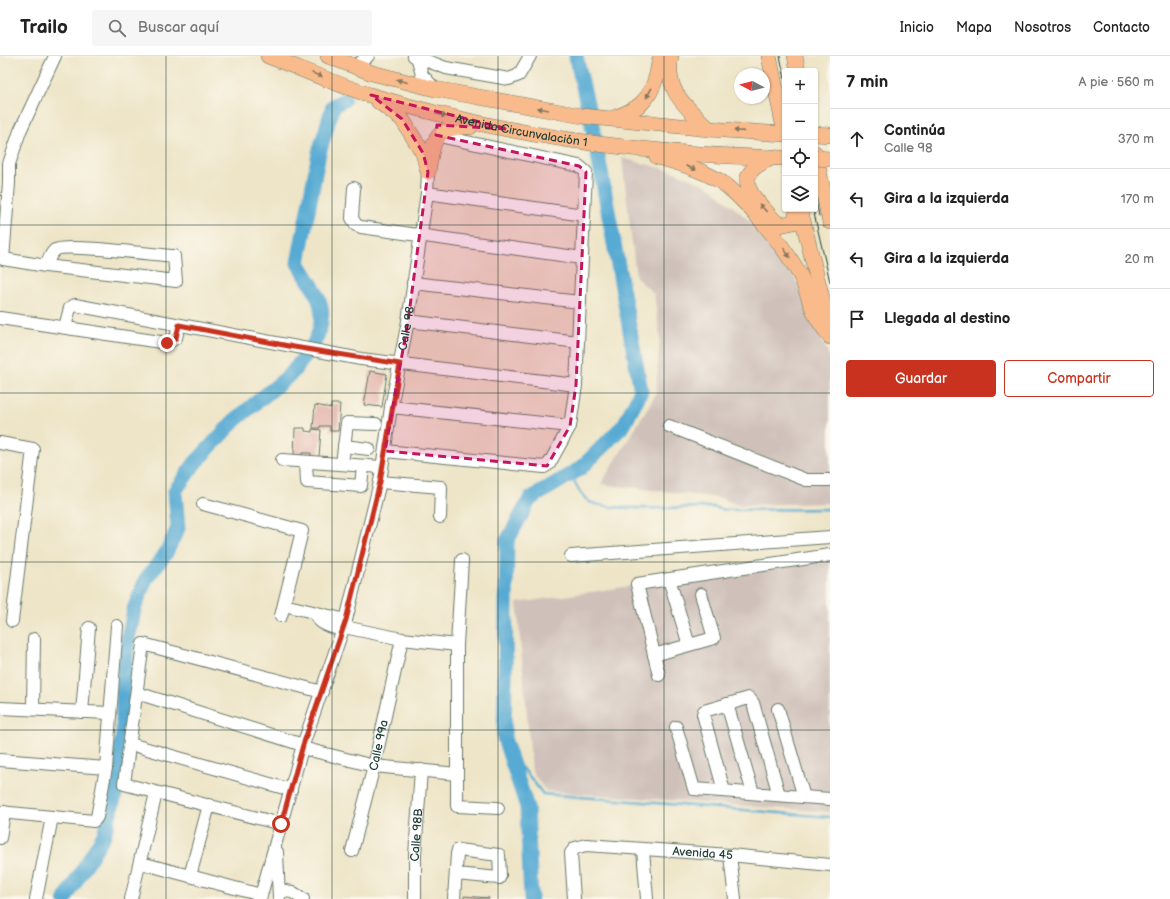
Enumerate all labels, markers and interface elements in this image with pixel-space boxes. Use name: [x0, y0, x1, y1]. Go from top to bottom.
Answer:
search box: [92, 10, 372, 46]
text: Trailo: [20, 16, 68, 39]
icon: search: [106, 17, 128, 39]
text: Buscar aquí: [138, 18, 219, 37]
text: Inicio: [900, 19, 934, 36]
text: Mapa: [956, 19, 992, 36]
text: Nosotros: [1014, 19, 1071, 36]
text: Contacto: [1093, 19, 1150, 36]
north arrow: [734, 68, 770, 104]
map controls: [782, 68, 818, 212]
button: +: [782, 68, 818, 104]
one-way arrow: [312, 72, 324, 78]
text: 7 min: [846, 72, 888, 92]
text: A pie · 560 m: [1078, 74, 1154, 90]
one-way arrow: [396, 77, 409, 83]
one-way arrow: [646, 87, 653, 99]
button: −: [782, 104, 818, 140]
one-way arrow: [537, 106, 550, 112]
street label: Avenida Circunvalación 1: [454, 111, 589, 150]
one-way arrow: [435, 112, 447, 118]
text: Continúa: [884, 121, 945, 140]
one-way arrow: [733, 127, 745, 134]
icon: ahead: [846, 128, 868, 150]
text: 370 m: [1118, 131, 1154, 147]
button: locate: [782, 140, 818, 176]
text: Calle 98: [884, 140, 933, 156]
one-way arrow: [686, 165, 698, 171]
button: layers: [782, 176, 818, 212]
icon: left: [846, 188, 868, 210]
text: Gira a la izquierda: [884, 189, 1009, 208]
text: 170 m: [1121, 191, 1154, 207]
one-way arrow: [758, 203, 767, 213]
one-way arrow: [783, 247, 790, 259]
icon: left: [846, 248, 868, 270]
text: Gira a la izquierda: [884, 249, 1009, 268]
text: 20 m: [1124, 251, 1154, 267]
street label: Calle 98: [395, 305, 418, 352]
icon: arrive: [846, 308, 868, 330]
text: Llegada al destino: [884, 309, 1010, 328]
route end: [158, 334, 176, 352]
button: Guardar: [846, 360, 996, 397]
button: Compartir: [1004, 360, 1154, 397]
street label: Calle 99a: [366, 718, 392, 772]
street label: Calle 98B: [408, 808, 426, 862]
route start: [272, 815, 290, 833]
street label: Avenida 45: [672, 844, 734, 863]

